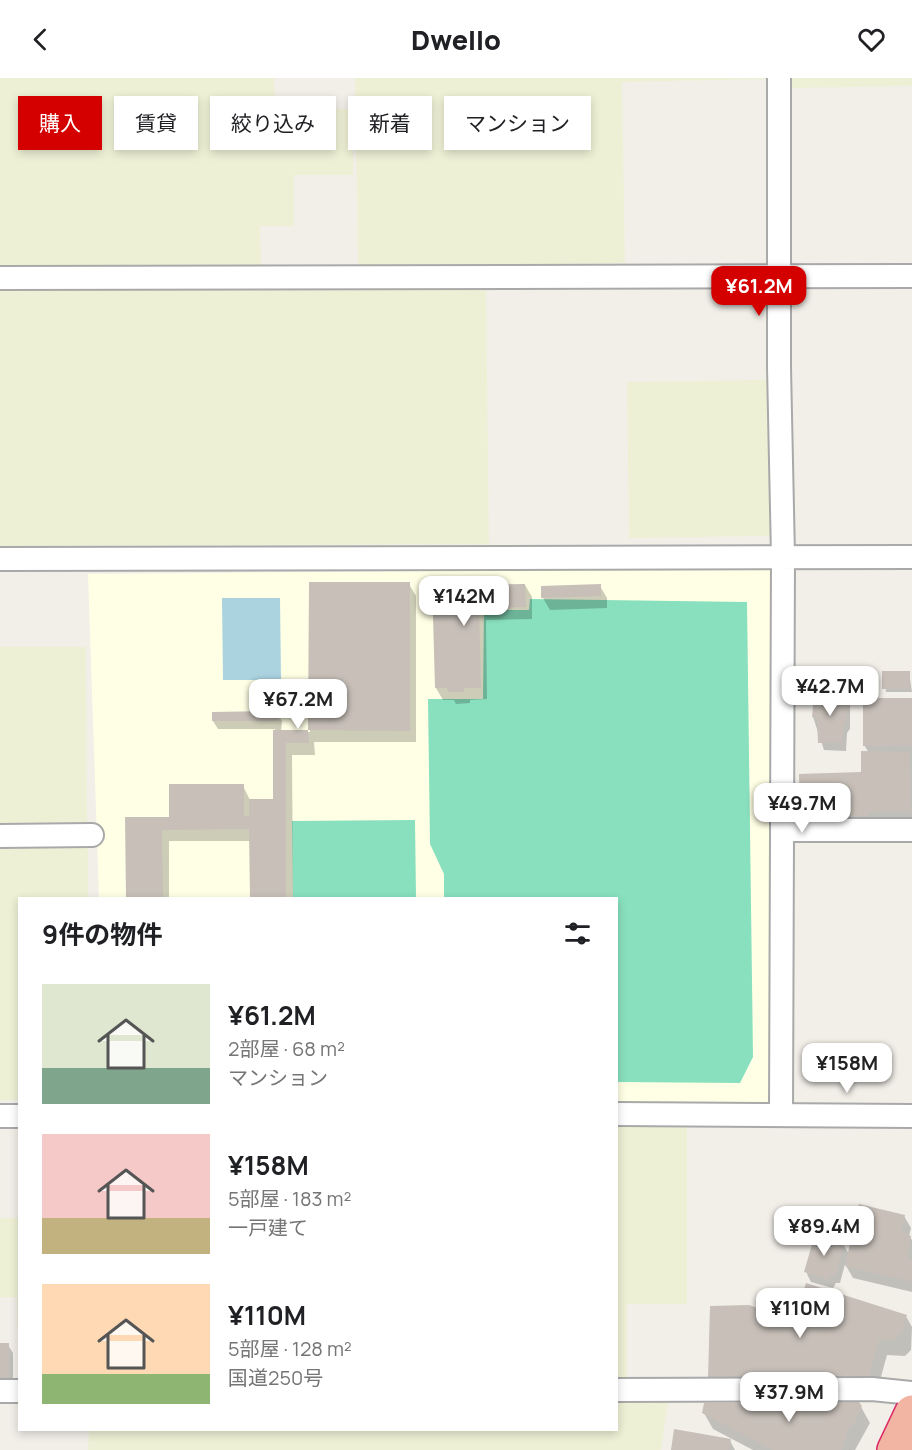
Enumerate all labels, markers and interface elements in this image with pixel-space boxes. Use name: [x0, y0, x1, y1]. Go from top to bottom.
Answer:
text: Dwello: [411, 21, 501, 58]
icon: back: [24, 23, 57, 56]
icon: heart: [855, 23, 888, 56]
chip: 購入: [18, 96, 102, 150]
chip: 賃貸: [114, 96, 198, 150]
chip: 絞り込み: [210, 96, 336, 150]
chip: 新着: [348, 96, 432, 150]
chip: マンション: [444, 96, 591, 150]
pin: ¥61.2M: [710, 266, 808, 317]
text: ¥61.2M: [725, 272, 793, 299]
pin: ¥142M: [422, 576, 506, 627]
text: ¥142M: [433, 582, 495, 609]
pin: ¥42.7M: [781, 666, 879, 717]
text: ¥42.7M: [796, 672, 864, 699]
pin: ¥67.2M: [249, 679, 347, 730]
text: ¥67.2M: [263, 685, 333, 712]
pin: ¥49.7M: [753, 783, 851, 834]
text: ¥49.7M: [768, 789, 836, 816]
text: 9件の物件: [42, 916, 162, 952]
icon: filters: [561, 917, 594, 950]
text: ¥61.2M: [228, 997, 316, 1033]
icon: home: [90, 1008, 162, 1080]
text: 2部屋 · 68 m²: [228, 1035, 345, 1062]
pin: ¥158M: [805, 1043, 889, 1094]
text: ¥158M: [816, 1049, 878, 1076]
text: マンション: [228, 1064, 328, 1091]
text: ¥158M: [228, 1147, 309, 1183]
icon: home: [90, 1158, 162, 1230]
text: 5部屋 · 183 m²: [228, 1185, 352, 1212]
pin: ¥89.4M: [775, 1206, 873, 1257]
text: ¥89.4M: [788, 1212, 860, 1239]
text: 一戸建て: [228, 1214, 308, 1241]
pin: ¥110M: [758, 1288, 842, 1339]
text: ¥110M: [770, 1294, 830, 1321]
text: ¥110M: [228, 1297, 306, 1333]
icon: home: [90, 1308, 162, 1380]
text: 5部屋 · 128 m²: [228, 1335, 352, 1362]
text: 国道250号: [228, 1364, 323, 1391]
pin: ¥37.9M: [740, 1372, 838, 1423]
text: ¥37.9M: [754, 1378, 824, 1405]

